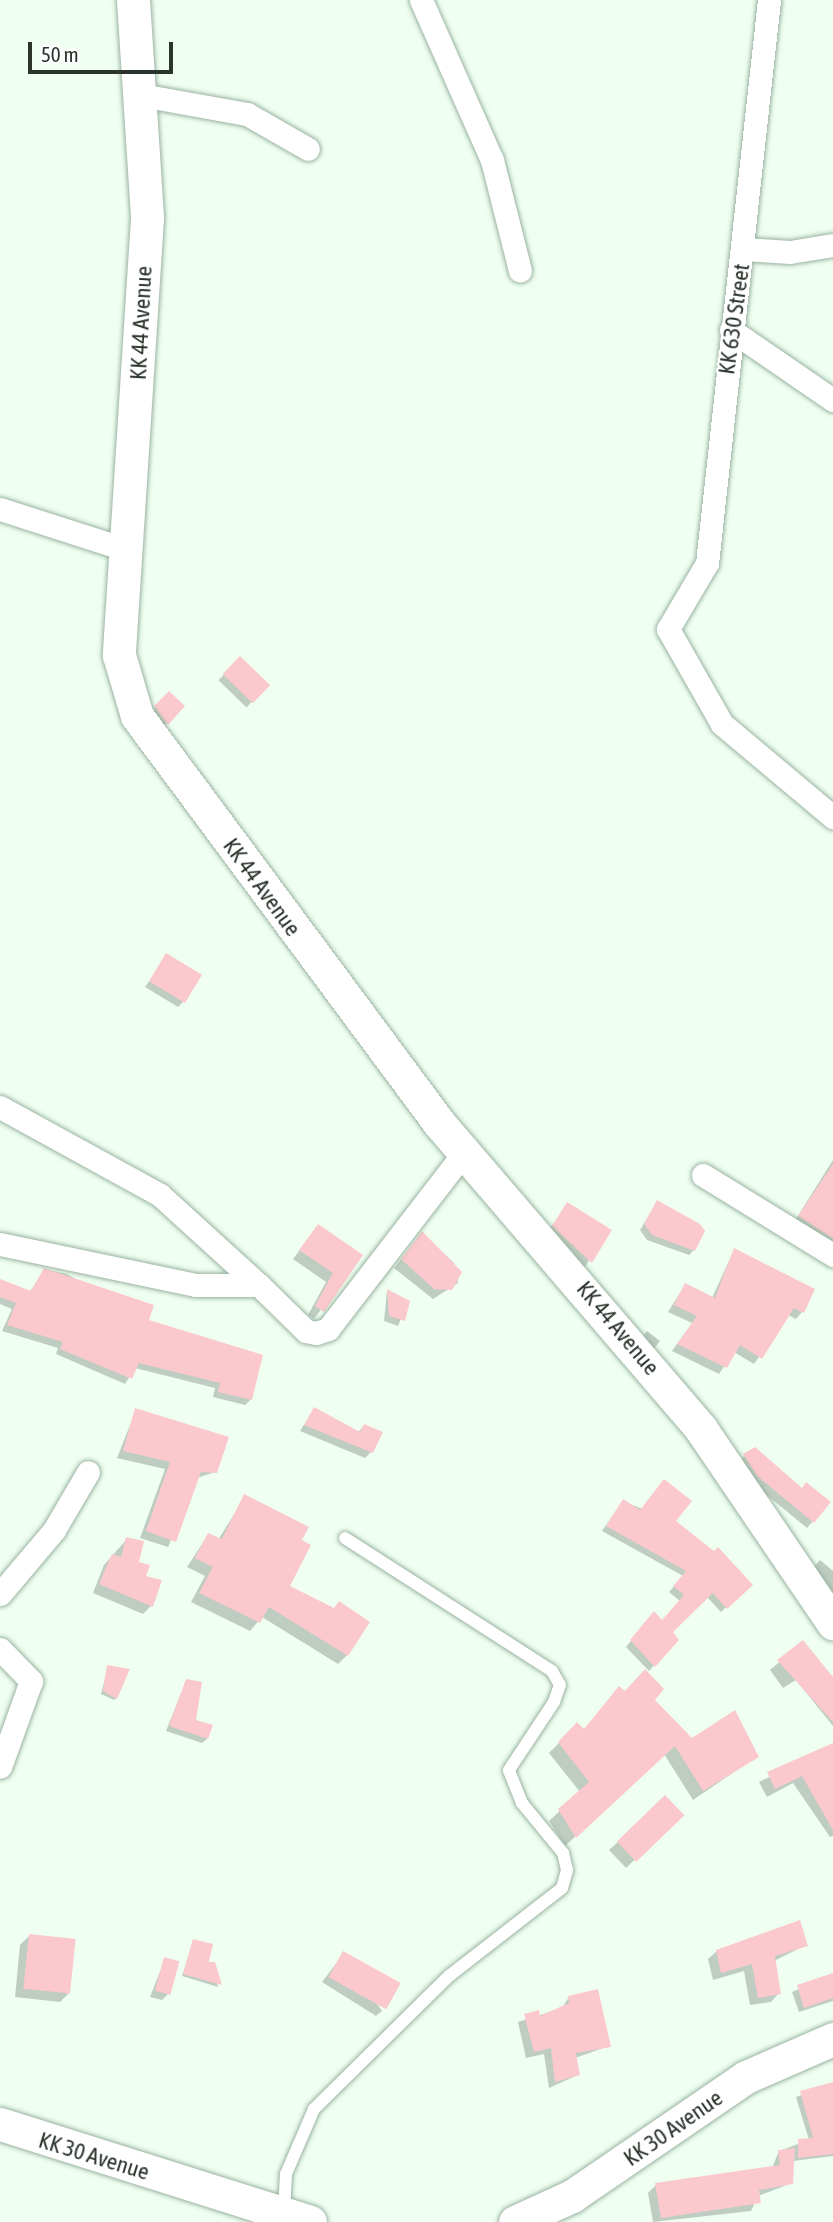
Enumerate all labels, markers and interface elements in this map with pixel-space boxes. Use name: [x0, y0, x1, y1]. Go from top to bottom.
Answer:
scale bar: [32, 28, 177, 72]
text: 50 m: [41, 42, 79, 66]
street label: KK 630 Street: [713, 262, 755, 376]
street label: KK 44 Avenue: [124, 265, 158, 381]
street label: KK 44 Avenue: [217, 833, 307, 941]
street label: KK 44 Avenue: [571, 1275, 665, 1381]
street label: KK 30 Avenue: [618, 2084, 728, 2172]
street label: KK 30 Avenue: [35, 2126, 153, 2186]

